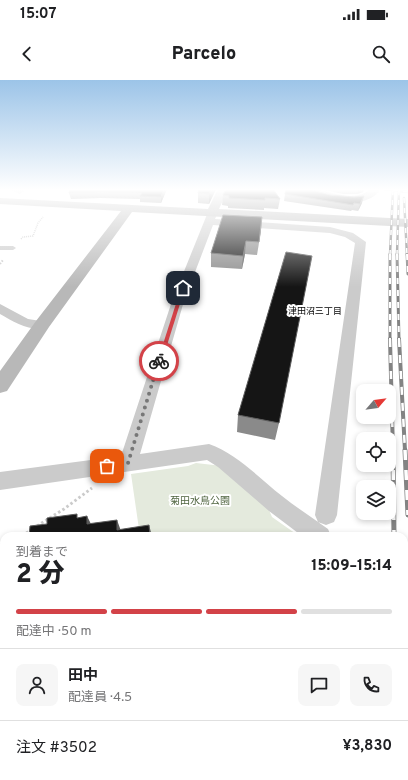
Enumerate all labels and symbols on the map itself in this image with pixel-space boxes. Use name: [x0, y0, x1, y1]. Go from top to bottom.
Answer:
pin: [166, 271, 200, 305]
district label: 津田沼三丁目: [288, 306, 342, 317]
courier: [139, 341, 179, 381]
north arrow: [356, 384, 396, 424]
pin: [90, 449, 124, 483]
park label: 菊田水鳥公園: [170, 495, 230, 508]

